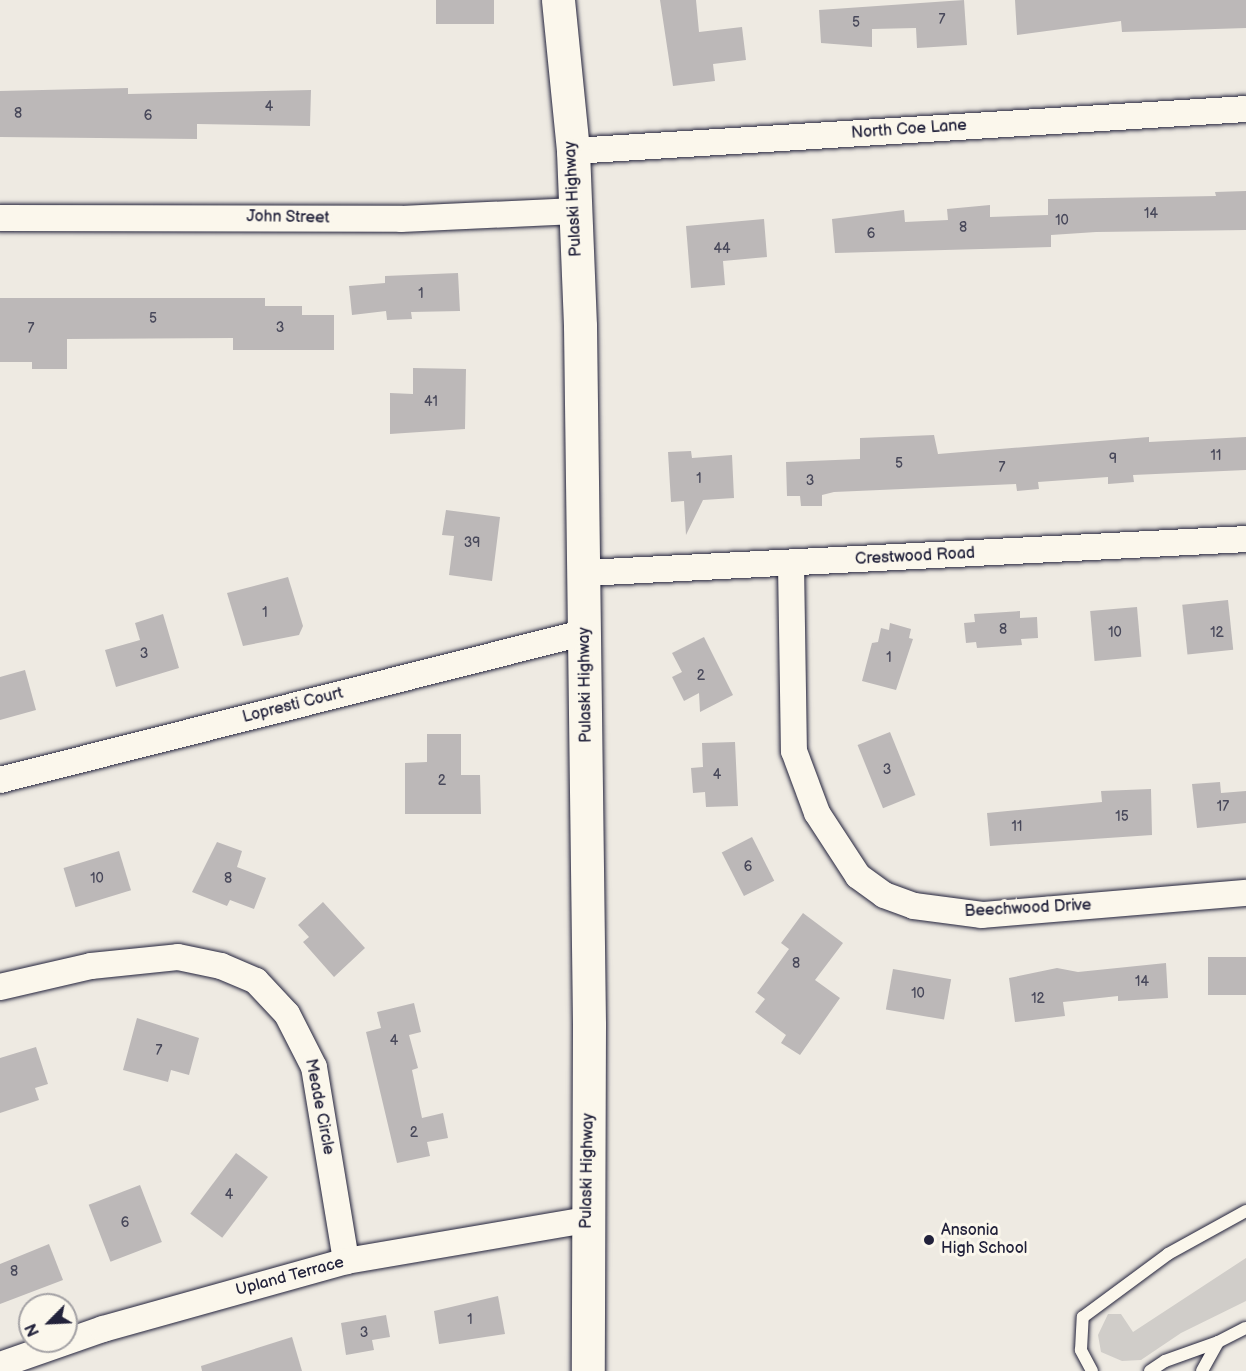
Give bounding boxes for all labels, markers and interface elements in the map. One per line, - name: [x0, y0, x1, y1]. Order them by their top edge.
- house number: 7: [939, 12, 945, 28]
- house number: 5: [852, 15, 860, 31]
- house number: 4: [265, 99, 273, 115]
- house number: 8: [14, 106, 22, 122]
- house number: 6: [144, 108, 152, 124]
- street label: North Coe Lane: [851, 116, 967, 144]
- street label: Pulaski Highway: [561, 141, 587, 257]
- house number: 14: [1144, 206, 1158, 222]
- street label: John Street: [246, 208, 330, 228]
- house number: 10: [1055, 213, 1069, 229]
- house number: 8: [959, 220, 967, 236]
- house number: 6: [867, 226, 875, 242]
- house number: 44: [713, 241, 731, 257]
- house number: 1: [418, 286, 424, 302]
- house number: 5: [149, 311, 157, 327]
- house number: 3: [276, 320, 284, 336]
- house number: 7: [28, 321, 34, 337]
- house number: 41: [424, 394, 438, 410]
- house number: 11: [1211, 448, 1221, 464]
- house number: 9: [1109, 451, 1117, 467]
- house number: 5: [895, 456, 903, 472]
- house number: 7: [999, 460, 1005, 476]
- house number: 1: [696, 471, 702, 487]
- house number: 3: [806, 473, 814, 489]
- house number: 39: [464, 535, 480, 551]
- street label: Crestwood Road: [855, 544, 975, 570]
- house number: 1: [262, 605, 268, 621]
- house number: 8: [999, 622, 1007, 638]
- house number: 10: [1108, 625, 1122, 641]
- house number: 12: [1210, 625, 1224, 641]
- street label: Pulaski Highway: [575, 627, 597, 743]
- house number: 3: [140, 646, 148, 662]
- house number: 1: [886, 650, 892, 666]
- house number: 2: [697, 668, 705, 684]
- street label: Lopresti Court: [241, 684, 345, 728]
- house number: 3: [883, 762, 891, 778]
- house number: 4: [713, 767, 721, 783]
- house number: 2: [438, 773, 446, 789]
- house number: 17: [1217, 799, 1229, 815]
- house number: 15: [1115, 809, 1129, 825]
- house number: 11: [1012, 819, 1022, 835]
- house number: 6: [744, 859, 752, 875]
- house number: 10: [90, 871, 104, 887]
- house number: 8: [224, 871, 232, 887]
- street label: Beechwood Drive: [964, 896, 1092, 922]
- house number: 8: [792, 956, 800, 972]
- house number: 14: [1135, 974, 1149, 990]
- house number: 10: [911, 986, 925, 1002]
- house number: 12: [1031, 991, 1045, 1007]
- house number: 4: [390, 1033, 398, 1049]
- house number: 7: [156, 1043, 162, 1059]
- street label: Meade Circle: [300, 1057, 338, 1157]
- street label: Pulaski Highway: [577, 1113, 599, 1229]
- house number: 2: [410, 1125, 418, 1141]
- house number: 4: [225, 1187, 233, 1203]
- house number: 6: [121, 1215, 129, 1231]
- place label: Ansonia High School: [941, 1221, 1028, 1259]
- marker: Ansonia High School: [922, 1233, 936, 1247]
- street label: Upland Terrace: [234, 1253, 346, 1301]
- house number: 8: [10, 1264, 18, 1280]
- north arrow: [18, 1293, 78, 1353]
- house number: 1: [467, 1312, 473, 1328]
- text: N: [22, 1320, 44, 1339]
- house number: 3: [360, 1325, 368, 1341]

